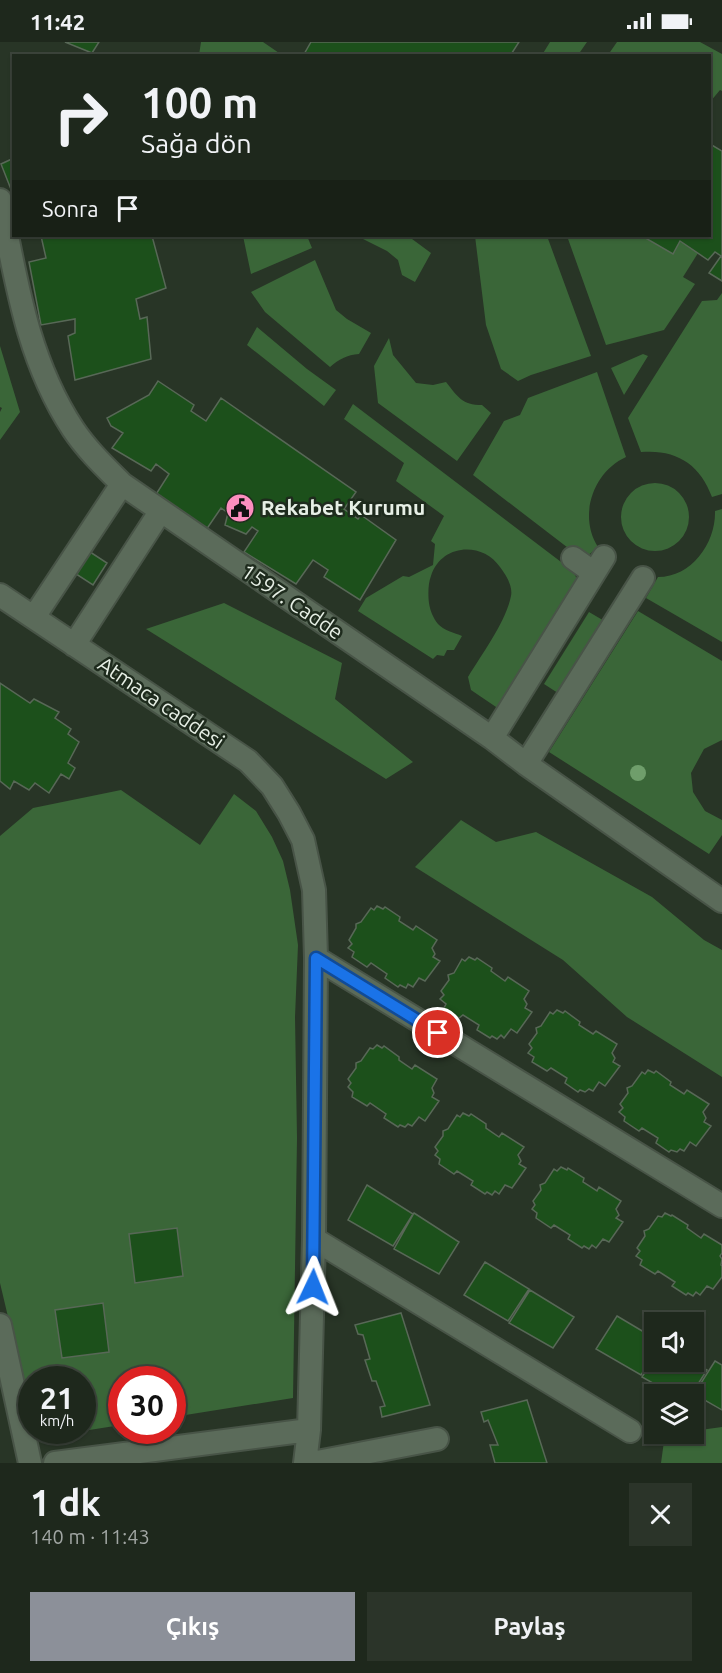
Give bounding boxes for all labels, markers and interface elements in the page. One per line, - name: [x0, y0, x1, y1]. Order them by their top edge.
- text: 11:42: [30, 9, 85, 34]
- icon: right: [42, 78, 120, 156]
- text: 100 m: [141, 79, 258, 126]
- text: Sağa dön: [141, 128, 252, 158]
- icon: arrive: [111, 192, 144, 225]
- text: Sonra: [42, 196, 99, 221]
- public building icon: Rekabet Kurumu: [224, 492, 256, 524]
- place label: Rekabet Kurumu: [261, 495, 425, 519]
- street label: 1597. Cadde: [237, 558, 348, 644]
- street label: Atmaca caddesi: [94, 651, 229, 753]
- pin: [412, 1007, 463, 1058]
- icon: arrive: [421, 1016, 454, 1049]
- position arrow: [281, 1255, 345, 1319]
- map controls: [644, 1312, 704, 1444]
- button: sound: [644, 1312, 704, 1372]
- speed limit sign: 30: [108, 1366, 186, 1444]
- text: 21: [40, 1381, 74, 1415]
- button: layers: [644, 1384, 704, 1444]
- text: km/h: [40, 1412, 74, 1429]
- text: 1 dk: [30, 1482, 101, 1523]
- button: close: [629, 1483, 692, 1546]
- text: 140 m · 11:43: [30, 1525, 150, 1548]
- button: Çıkış: [30, 1592, 355, 1661]
- button: Paylaş: [367, 1592, 692, 1661]

